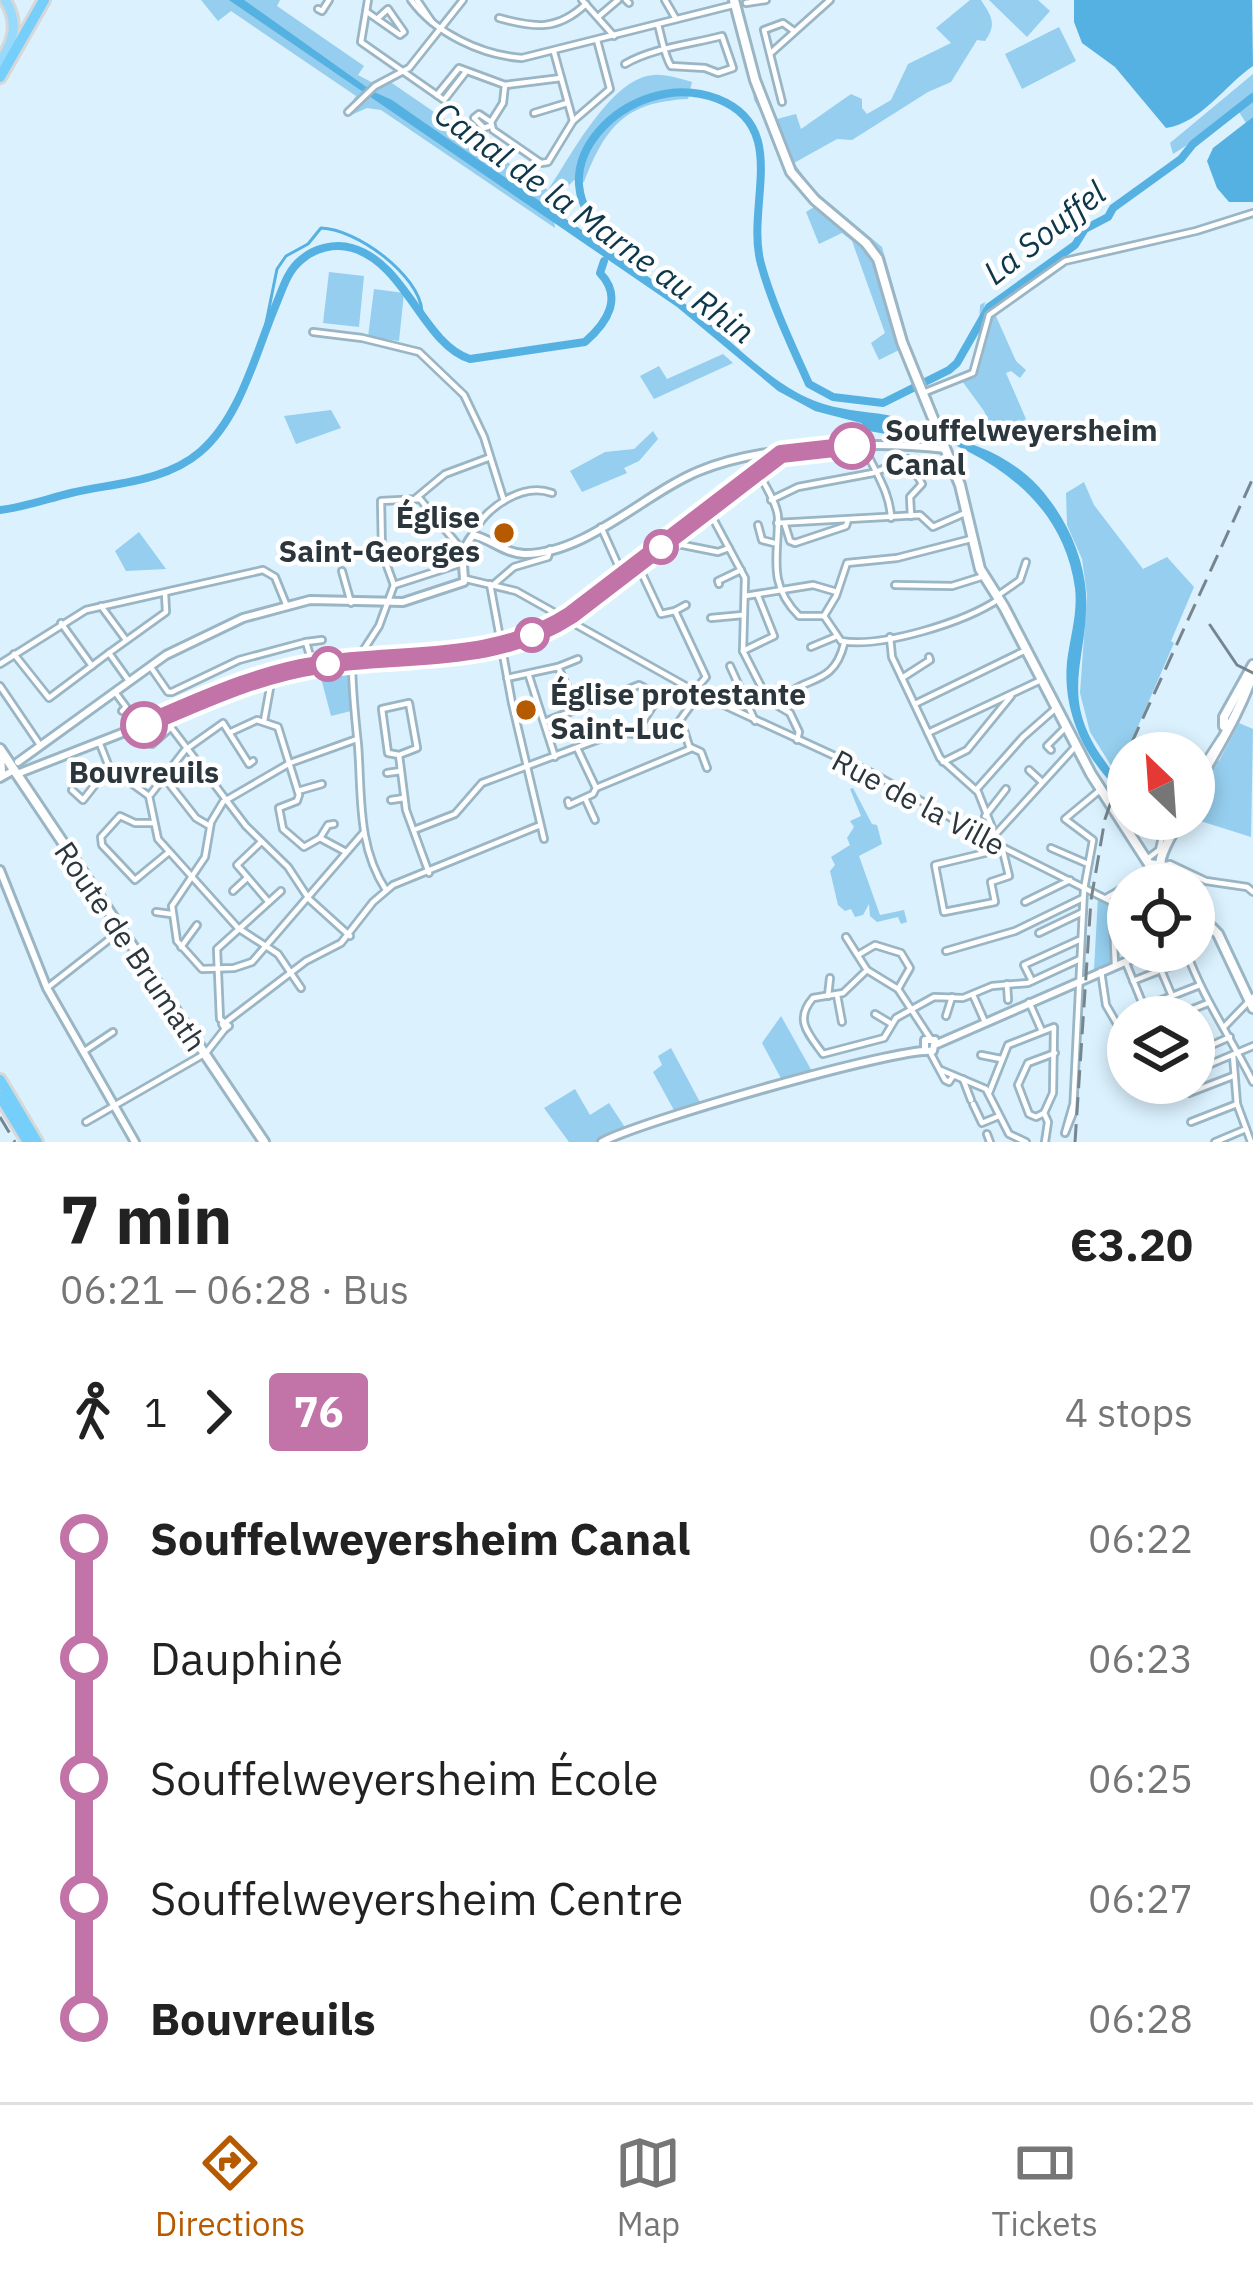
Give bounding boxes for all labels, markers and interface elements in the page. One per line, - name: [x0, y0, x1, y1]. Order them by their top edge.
- water label: Canal de la Marne au Rhin: [426, 91, 764, 353]
- water label: La Souffel: [974, 171, 1114, 293]
- place label: Souffelweyersheim Canal: [885, 410, 1158, 483]
- marker: Souffelweyersheim Canal: [830, 424, 874, 468]
- place label: Église Saint-Georges: [279, 497, 480, 570]
- marker: Église Saint-Georges: [491, 520, 517, 546]
- unlabelled marker: [645, 531, 677, 563]
- unlabelled marker: [516, 619, 548, 651]
- unlabelled marker: [312, 648, 344, 680]
- place label: Église protestante Saint-Luc: [550, 674, 806, 747]
- marker: Église protestante Saint-Luc: [513, 697, 539, 723]
- marker: Bouvreuils: [122, 703, 166, 747]
- north arrow: [1107, 732, 1215, 840]
- map controls: [1107, 732, 1215, 1104]
- street label: Rue de la Ville: [826, 740, 1012, 864]
- place label: Bouvreuils: [69, 752, 219, 791]
- street label: Route de Brumath: [46, 834, 216, 1058]
- button: locate: [1107, 864, 1215, 972]
- button: layers: [1107, 996, 1215, 1104]
- text: 7 min: [60, 1176, 232, 1262]
- text: €3.20: [1070, 1215, 1193, 1273]
- text: 06:21 – 06:28 · Bus: [60, 1264, 409, 1315]
- icon: walk: [60, 1379, 126, 1445]
- icon: forward: [185, 1379, 251, 1445]
- text: 76: [293, 1384, 344, 1439]
- text: 1: [144, 1387, 167, 1438]
- text: 4 stops: [1065, 1387, 1193, 1438]
- text: Souffelweyersheim Canal: [150, 1509, 691, 1567]
- text: 06:22: [1088, 1513, 1193, 1564]
- text: Dauphiné: [150, 1629, 343, 1687]
- text: 06:23: [1088, 1633, 1193, 1684]
- text: Souffelweyersheim École: [150, 1749, 659, 1807]
- text: 06:25: [1088, 1753, 1193, 1804]
- text: Souffelweyersheim Centre: [150, 1869, 683, 1927]
- text: 06:27: [1088, 1873, 1193, 1924]
- text: Bouvreuils: [150, 1989, 376, 2047]
- text: 06:28: [1088, 1993, 1193, 2044]
- tab: Directions: [155, 2130, 305, 2245]
- tab: Map: [615, 2130, 681, 2245]
- tab: Tickets: [992, 2130, 1098, 2245]

